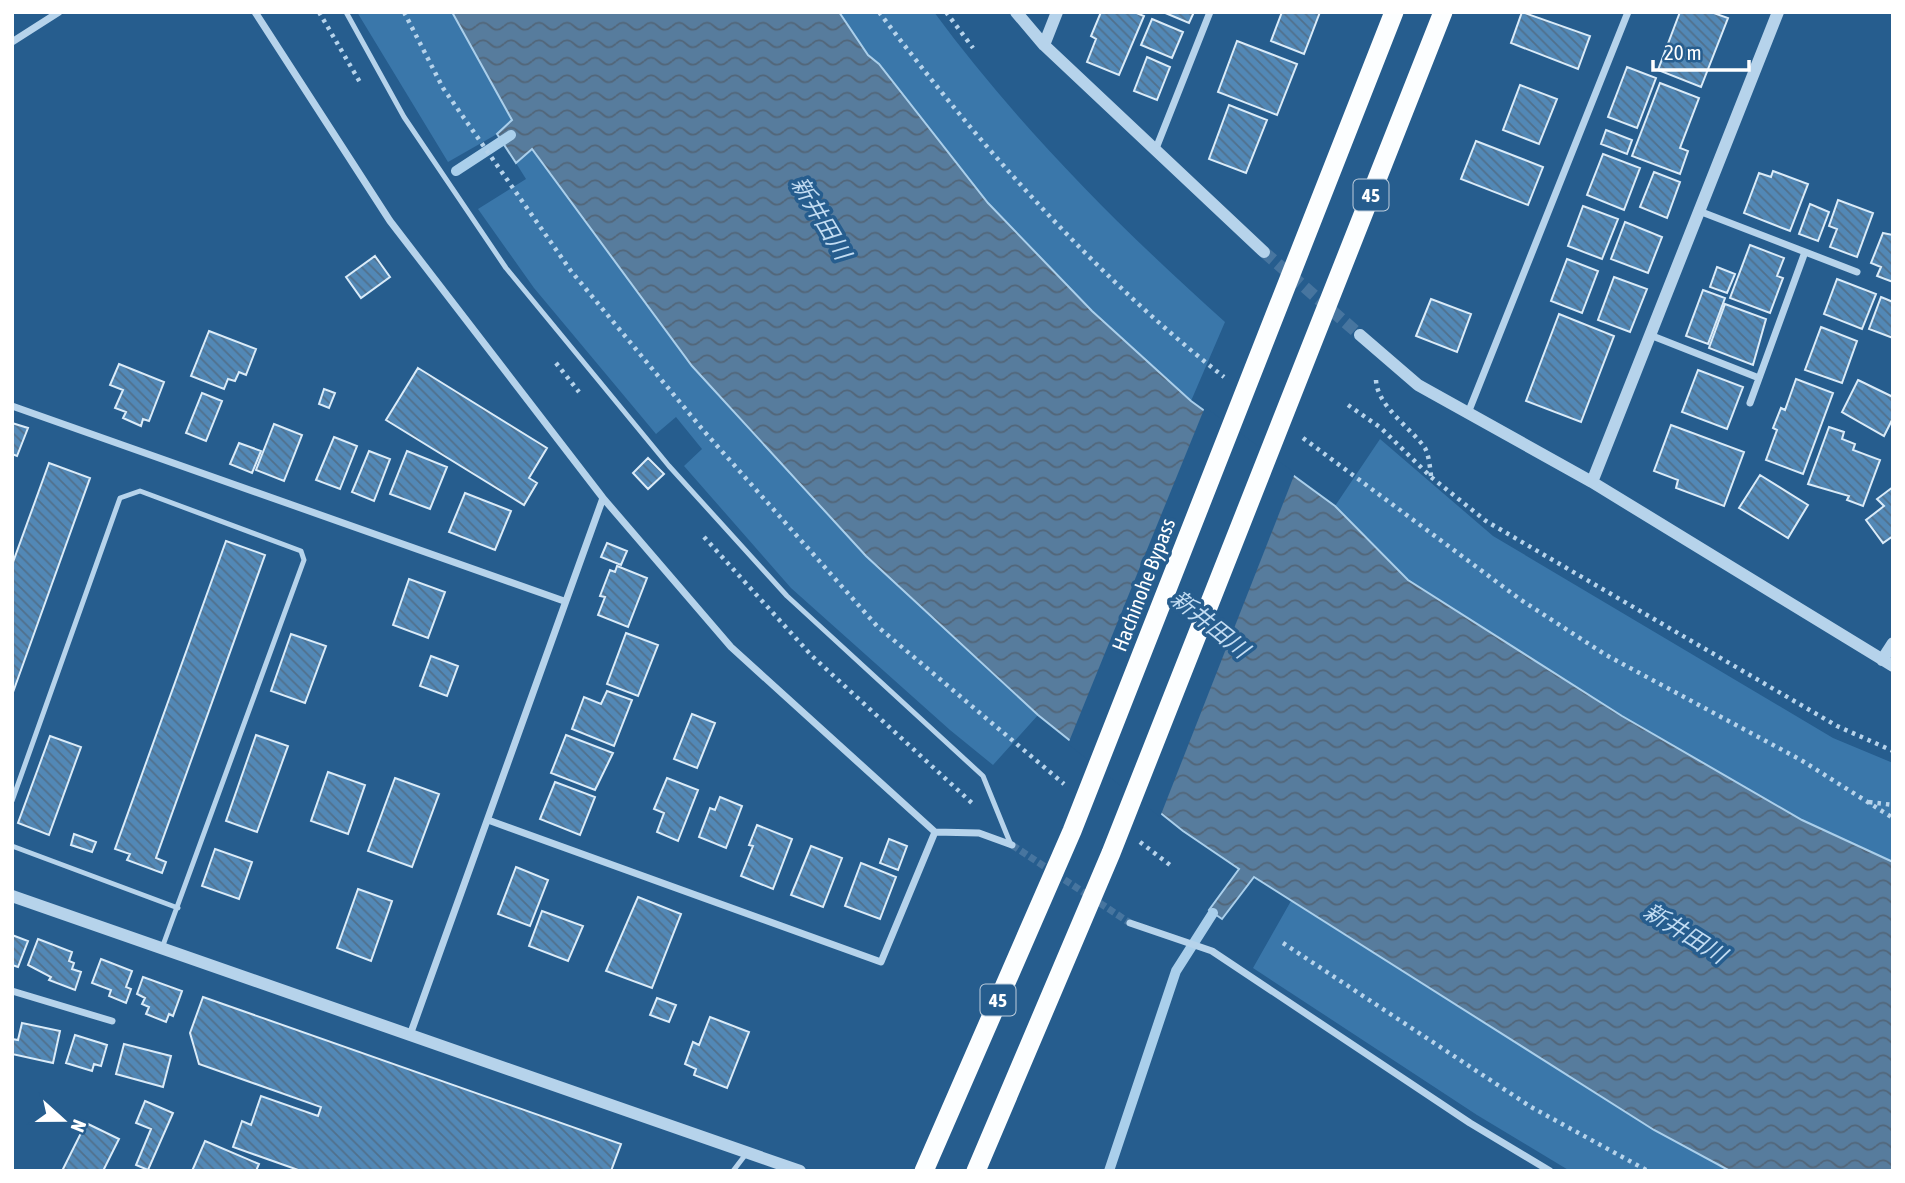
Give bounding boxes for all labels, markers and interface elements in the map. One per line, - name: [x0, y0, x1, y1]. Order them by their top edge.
- scale bar: [1653, 28, 1749, 72]
- text: 20 m: [1664, 40, 1702, 64]
- water label: 新井田川: [786, 172, 857, 267]
- road number: 45: [1354, 180, 1388, 210]
- street label: Hachinohe Bypass: [1107, 515, 1179, 655]
- water label: 新井田川: [1166, 585, 1256, 665]
- water label: 新井田川: [1639, 898, 1733, 970]
- road number: 45: [981, 984, 1016, 1016]
- north arrow: [28, 1085, 98, 1155]
- text: N: [67, 1117, 91, 1135]

